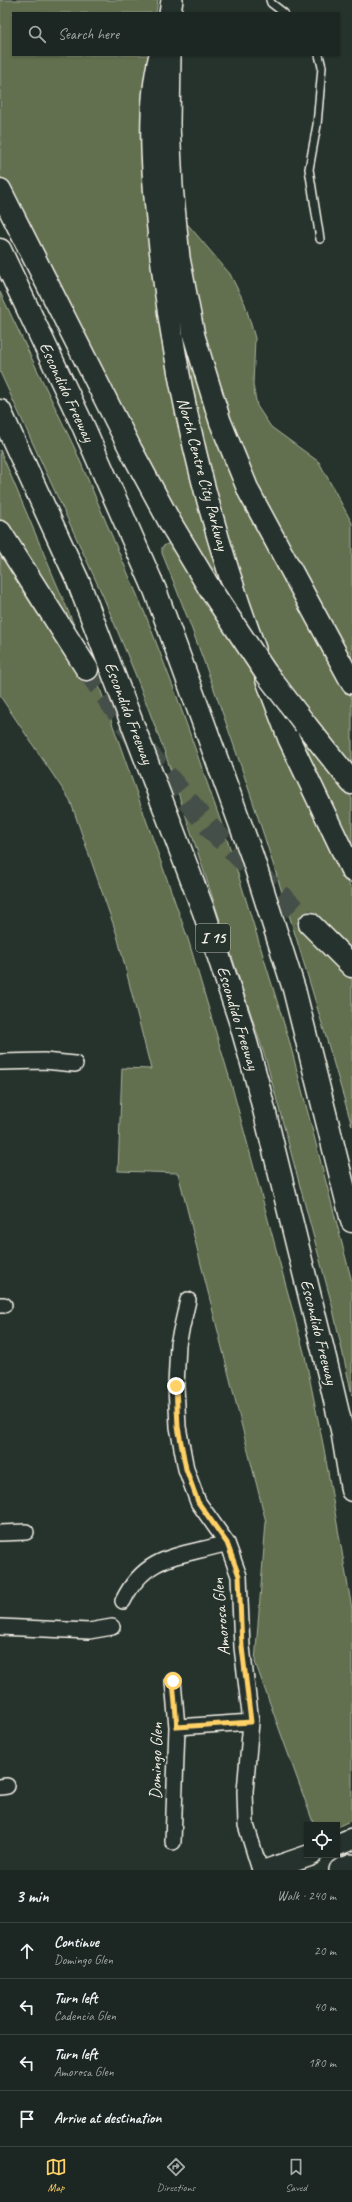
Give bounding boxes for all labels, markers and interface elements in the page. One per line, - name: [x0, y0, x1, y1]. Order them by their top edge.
- search box: [12, 12, 340, 56]
- icon: search: [26, 23, 48, 45]
- text: Search here: [58, 25, 119, 44]
- street label: Escondido Freeway: [35, 339, 100, 446]
- street label: North Centre City Parkway: [173, 395, 234, 554]
- street label: Escondido Freeway: [100, 659, 158, 768]
- road number: I 15: [196, 924, 230, 952]
- street label: Escondido Freeway: [212, 964, 264, 1074]
- street label: Escondido Freeway: [296, 1277, 342, 1388]
- route end: [167, 1377, 185, 1395]
- street label: Amorosa Glen: [207, 1577, 235, 1657]
- route start: [164, 1672, 182, 1690]
- street label: Domingo Glen: [145, 1722, 167, 1800]
- map controls: [304, 1822, 340, 1858]
- button: locate: [304, 1822, 340, 1858]
- text: 3 min: [16, 1886, 49, 1907]
- text: Walk · 240 m: [277, 1888, 336, 1904]
- text: Continue: [54, 1933, 99, 1952]
- icon: ahead: [16, 1940, 38, 1962]
- text: 20 m: [314, 1943, 336, 1959]
- text: Domingo Glen: [54, 1952, 113, 1968]
- text: Turn left: [54, 1989, 97, 2008]
- icon: left: [16, 1996, 38, 2018]
- text: 40 m: [314, 1999, 336, 2015]
- text: Cadencia Glen: [54, 2008, 116, 2024]
- text: Turn left: [54, 2045, 97, 2064]
- icon: left: [16, 2052, 38, 2074]
- text: 180 m: [308, 2055, 336, 2071]
- text: Amorosa Glen: [54, 2064, 114, 2080]
- icon: arrive: [16, 2108, 38, 2130]
- text: Arrive at destination: [54, 2109, 161, 2128]
- tab: Map: [45, 2156, 67, 2194]
- tab: Directions: [157, 2156, 195, 2194]
- tab: Saved: [285, 2156, 307, 2194]

